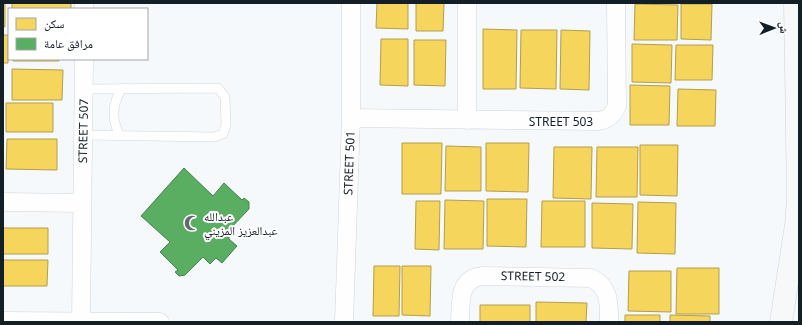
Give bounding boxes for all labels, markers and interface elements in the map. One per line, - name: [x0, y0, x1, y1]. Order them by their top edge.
- legend: [8, 8, 148, 60]
- north arrow: [754, 8, 794, 48]
- text: سكن: [44, 15, 65, 32]
- text: ش: [776, 22, 792, 34]
- text: مرافق عامة: [44, 35, 93, 52]
- street label: STREET 507: [74, 98, 92, 163]
- street label: STREET 503: [529, 113, 593, 130]
- street label: STREET 501: [339, 130, 359, 196]
- place label: عبدالله عبدالعزيز المزيني: [204, 208, 278, 241]
- mosque icon: عبدالله عبدالعزيز المزيني: [183, 214, 201, 232]
- street label: STREET 502: [501, 267, 566, 285]

